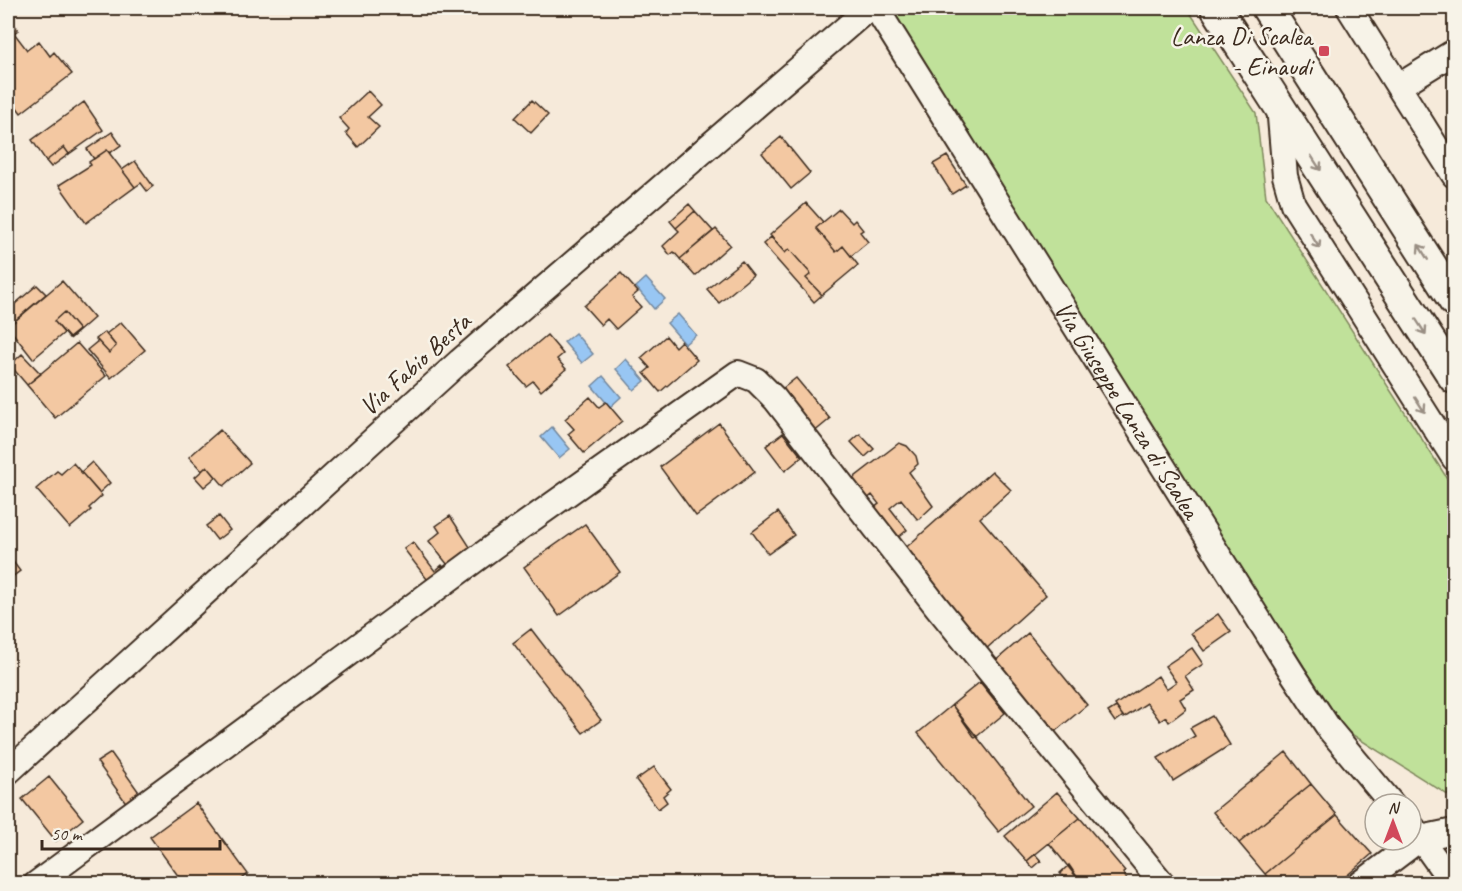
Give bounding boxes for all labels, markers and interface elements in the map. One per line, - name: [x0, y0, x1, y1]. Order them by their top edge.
- place label: Lanza Di Scalea - Einaudi: [1171, 20, 1315, 83]
- marker: Lanza Di Scalea - Einaudi: [1317, 44, 1331, 58]
- one-way arrow: [1309, 154, 1322, 171]
- one-way arrow: [1309, 232, 1321, 249]
- one-way arrow: [1417, 244, 1429, 261]
- street label: Via Giuseppe Lanza di Scalea: [1047, 295, 1209, 527]
- street label: Via Fabio Besta: [352, 304, 479, 423]
- one-way arrow: [1415, 318, 1428, 335]
- one-way arrow: [1414, 396, 1426, 413]
- north arrow: [1363, 792, 1423, 852]
- text: N: [1388, 798, 1401, 818]
- scale bar: [42, 813, 220, 851]
- text: 50 m: [51, 823, 84, 845]

